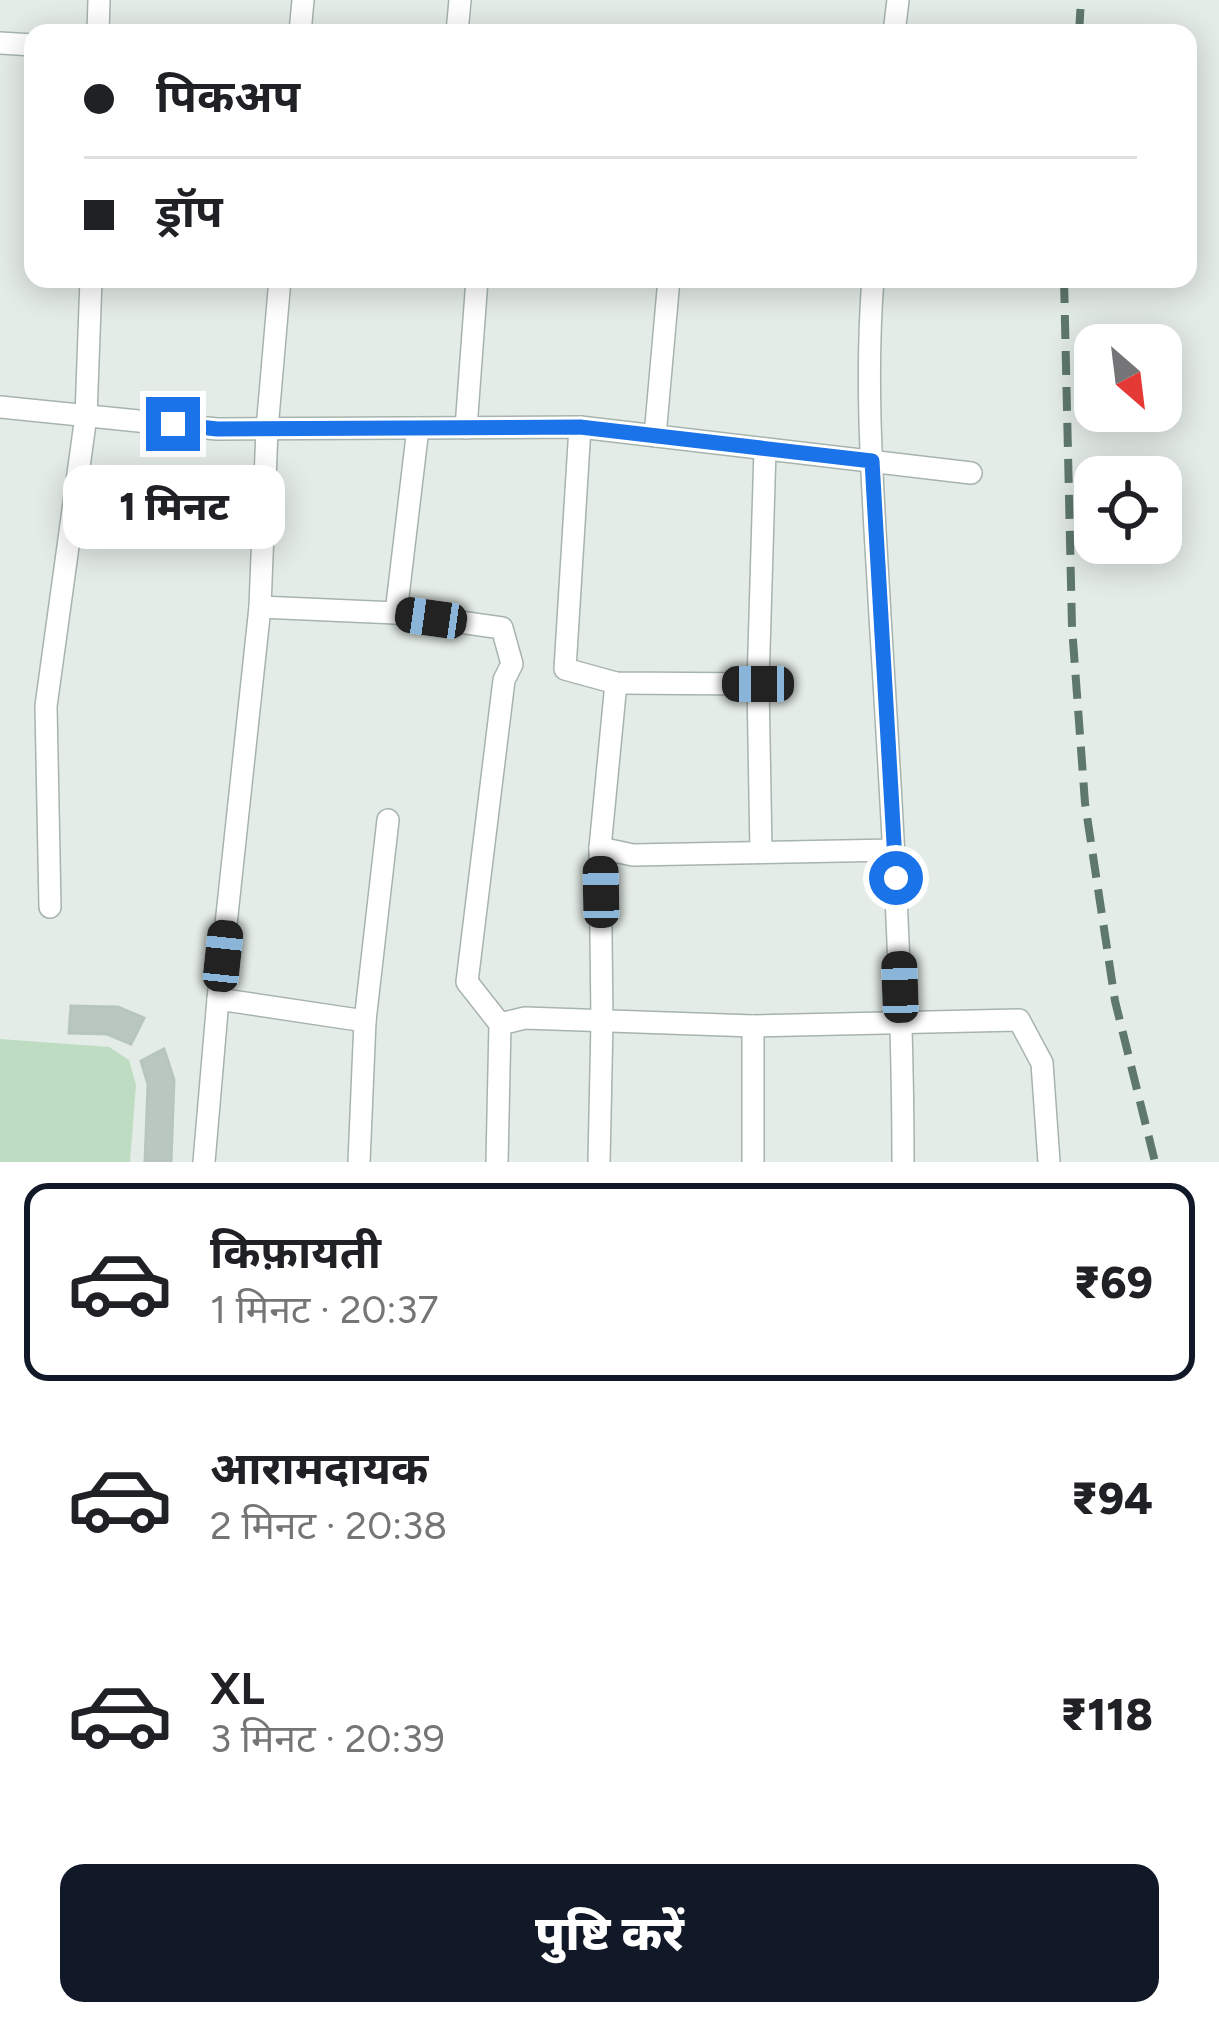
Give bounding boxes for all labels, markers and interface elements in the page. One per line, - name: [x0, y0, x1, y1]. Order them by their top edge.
- text: पिकअप: [156, 69, 300, 123]
- text: ड्रॉप: [156, 184, 223, 238]
- north arrow: [1074, 324, 1182, 432]
- map controls: [1074, 324, 1182, 564]
- route end: [146, 397, 200, 451]
- button: locate: [1074, 456, 1182, 564]
- callout: 1 मिनट: [62, 466, 284, 550]
- text: 1 मिनट: [119, 483, 229, 530]
- car: [393, 595, 469, 641]
- car: [722, 666, 794, 702]
- route start: [869, 851, 923, 905]
- car: [582, 856, 620, 928]
- car: [201, 918, 245, 994]
- car: [881, 950, 919, 1024]
- text: किफ़ायती: [210, 1225, 381, 1279]
- icon: car: [66, 1228, 174, 1336]
- text: ₹69: [1074, 1255, 1153, 1309]
- text: 1 मिनट · 20:37: [210, 1286, 438, 1333]
- text: आरामदायक: [210, 1441, 428, 1495]
- icon: car: [66, 1444, 174, 1552]
- text: ₹94: [1071, 1471, 1153, 1525]
- text: 2 मिनट · 20:38: [210, 1502, 447, 1549]
- icon: car: [66, 1660, 174, 1768]
- text: XL: [210, 1661, 265, 1715]
- text: ₹118: [1061, 1687, 1153, 1741]
- text: 3 मिनट · 20:39: [210, 1715, 445, 1762]
- button: पुष्टि करें: [60, 1864, 1159, 2002]

